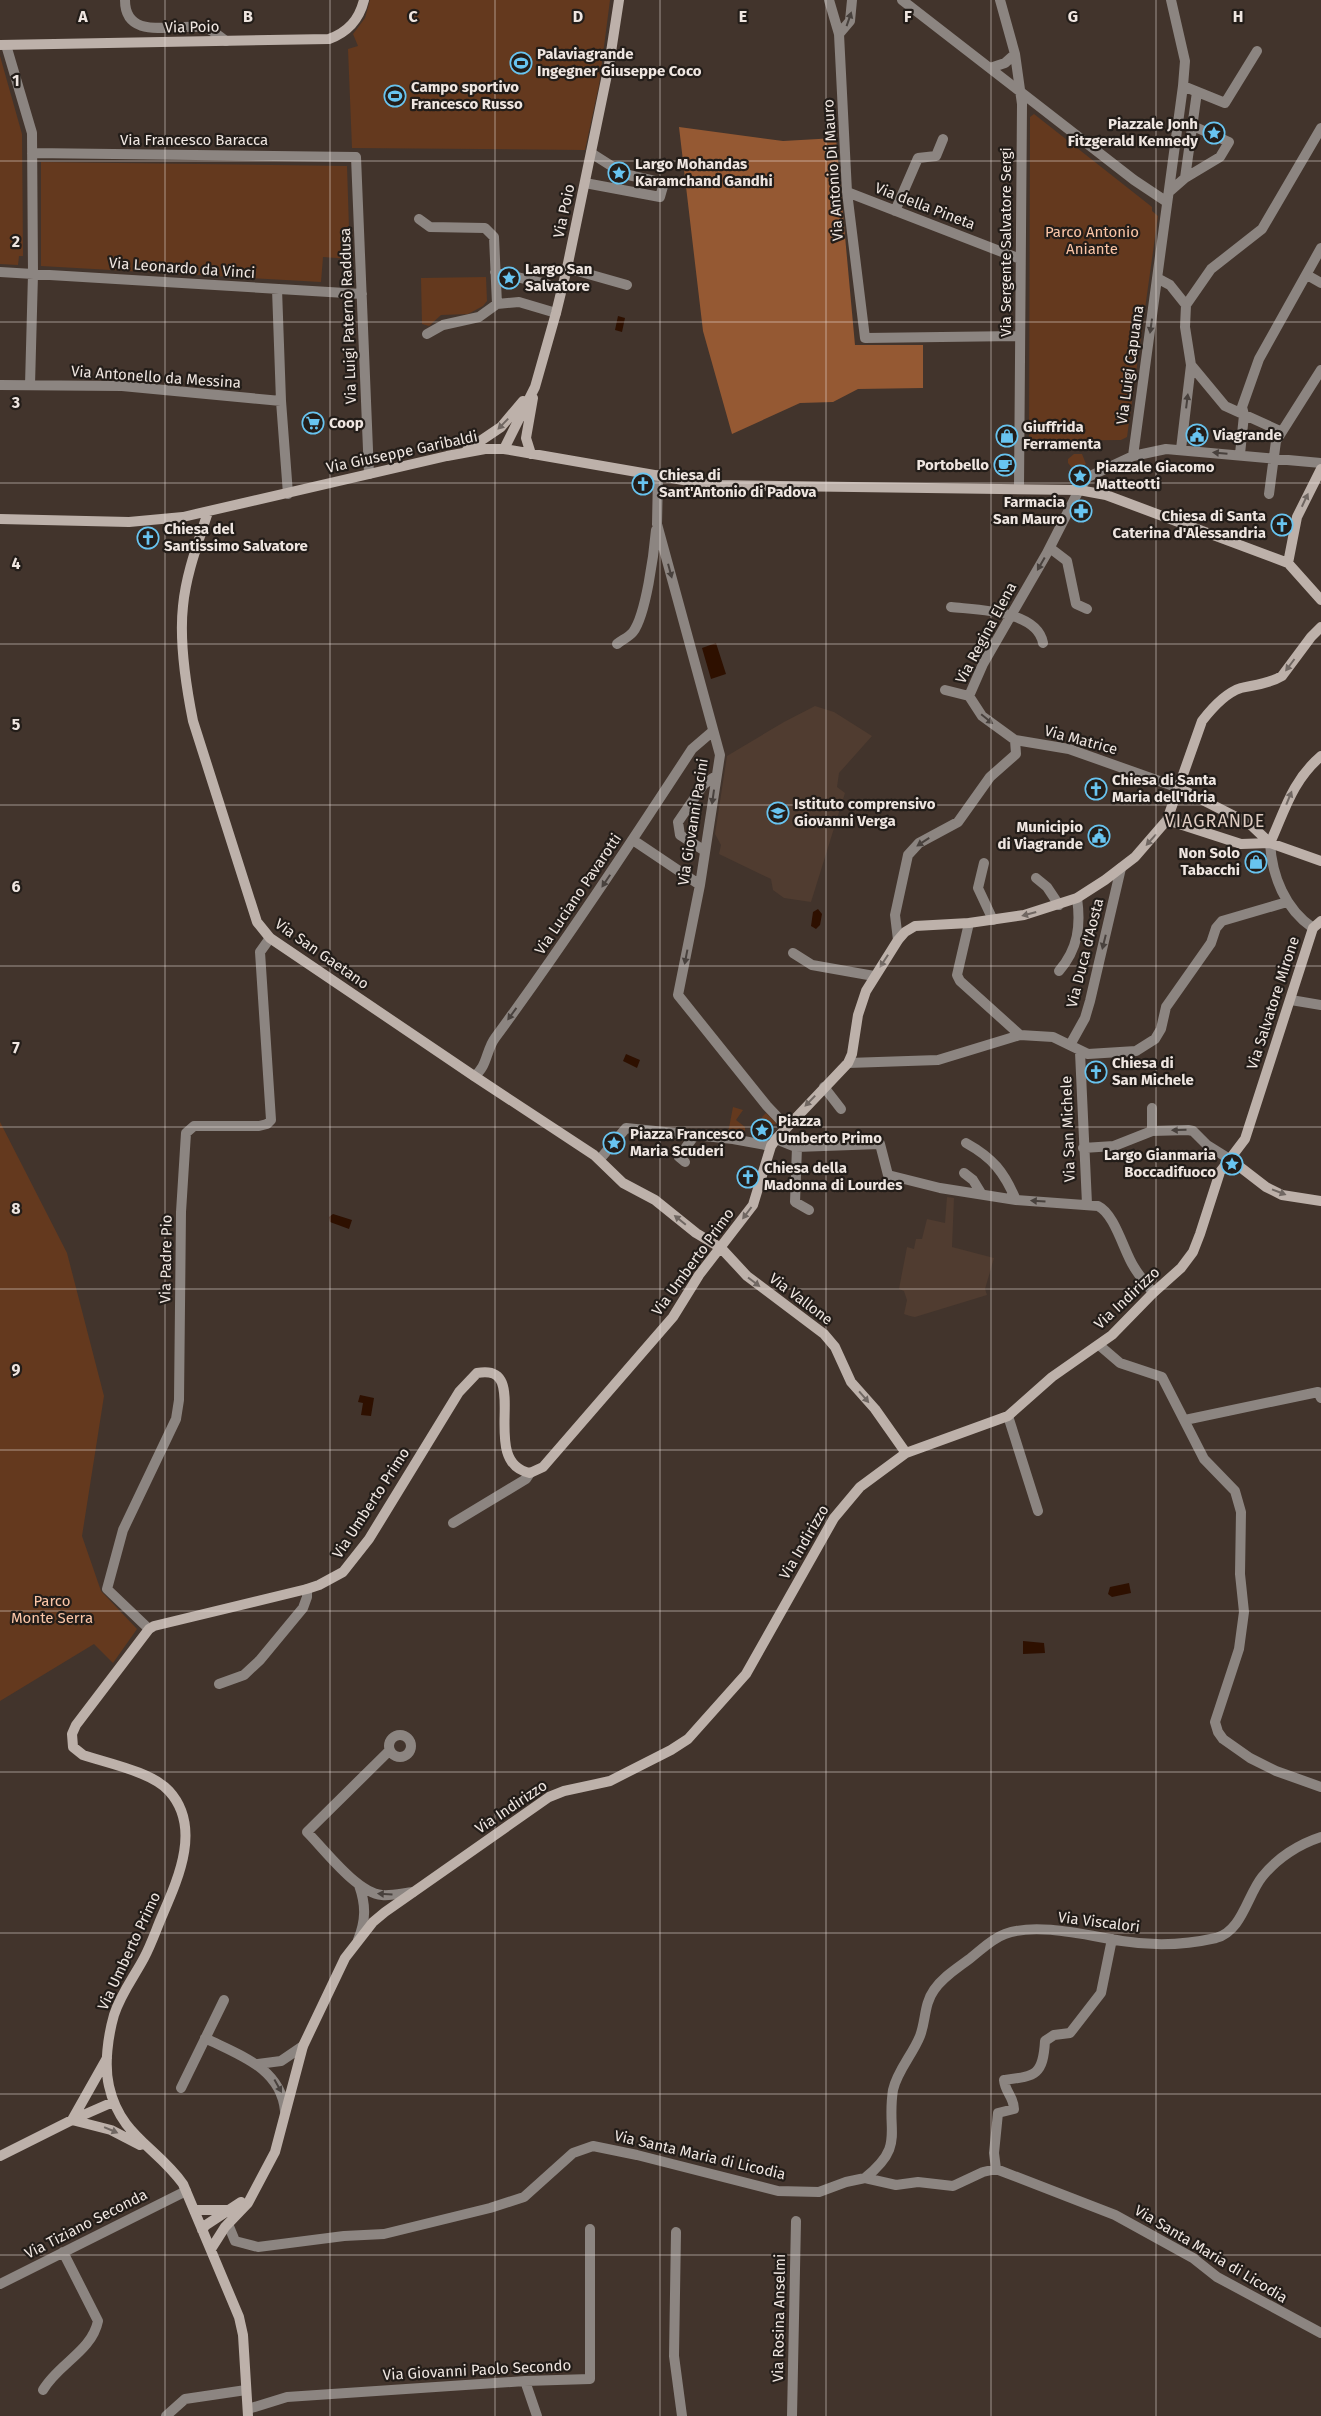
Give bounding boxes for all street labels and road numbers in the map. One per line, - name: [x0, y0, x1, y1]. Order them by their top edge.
- street label: Via Poio: [164, 18, 220, 36]
- street label: Via Antonio Di Mauro: [819, 98, 847, 242]
- street label: Via Francesco Baracca: [120, 131, 268, 149]
- street label: Via Sergente Salvatore Sergi: [997, 147, 1015, 337]
- street label: Via della Pineta: [872, 179, 978, 233]
- street label: Via Poio: [550, 182, 578, 240]
- street label: Via Luigi Paternò Raddusa: [336, 228, 360, 404]
- street label: Via Leonardo da Vinci: [108, 254, 256, 282]
- street label: Via Luigi Capuana: [1113, 304, 1147, 426]
- street label: Via Antonello da Messina: [70, 362, 242, 392]
- street label: Via Giuseppe Garibaldi: [325, 427, 479, 477]
- street label: Via Regina Elena: [952, 579, 1020, 687]
- street label: Via Matrice: [1042, 722, 1120, 758]
- street label: Via Giovanni Pacini: [674, 757, 712, 887]
- street label: Via Luciano Pavarotti: [531, 830, 625, 958]
- street label: Via Duca d'Aosta: [1063, 897, 1107, 1009]
- street label: Via San Gaetano: [272, 915, 372, 993]
- street label: Via Salvatore Mirone: [1243, 934, 1303, 1072]
- street label: Via San Michele: [1057, 1076, 1079, 1182]
- street label: Via Umberto Primo: [648, 1205, 738, 1319]
- street label: Via Padre Pio: [156, 1214, 176, 1304]
- street label: Via Indirizzo: [1091, 1263, 1163, 1333]
- street label: Via Vallone: [766, 1269, 836, 1329]
- street label: Via Umberto Primo: [329, 1444, 413, 1562]
- street label: Via Indirizzo: [775, 1502, 833, 1582]
- street label: Via Indirizzo: [472, 1776, 550, 1838]
- street label: Via Umberto Primo: [94, 1889, 164, 2013]
- street label: Via Viscalori: [1057, 1908, 1141, 1936]
- street label: Via Santa Maria di Licodia: [613, 2127, 787, 2183]
- street label: Via Tiziano Seconda: [22, 2185, 150, 2263]
- street label: Via Santa Maria di Licodia: [1131, 2201, 1291, 2307]
- street label: Via Rosina Anselmi: [769, 2254, 789, 2382]
- street label: Via Giovanni Paolo Secondo: [382, 2356, 572, 2384]

